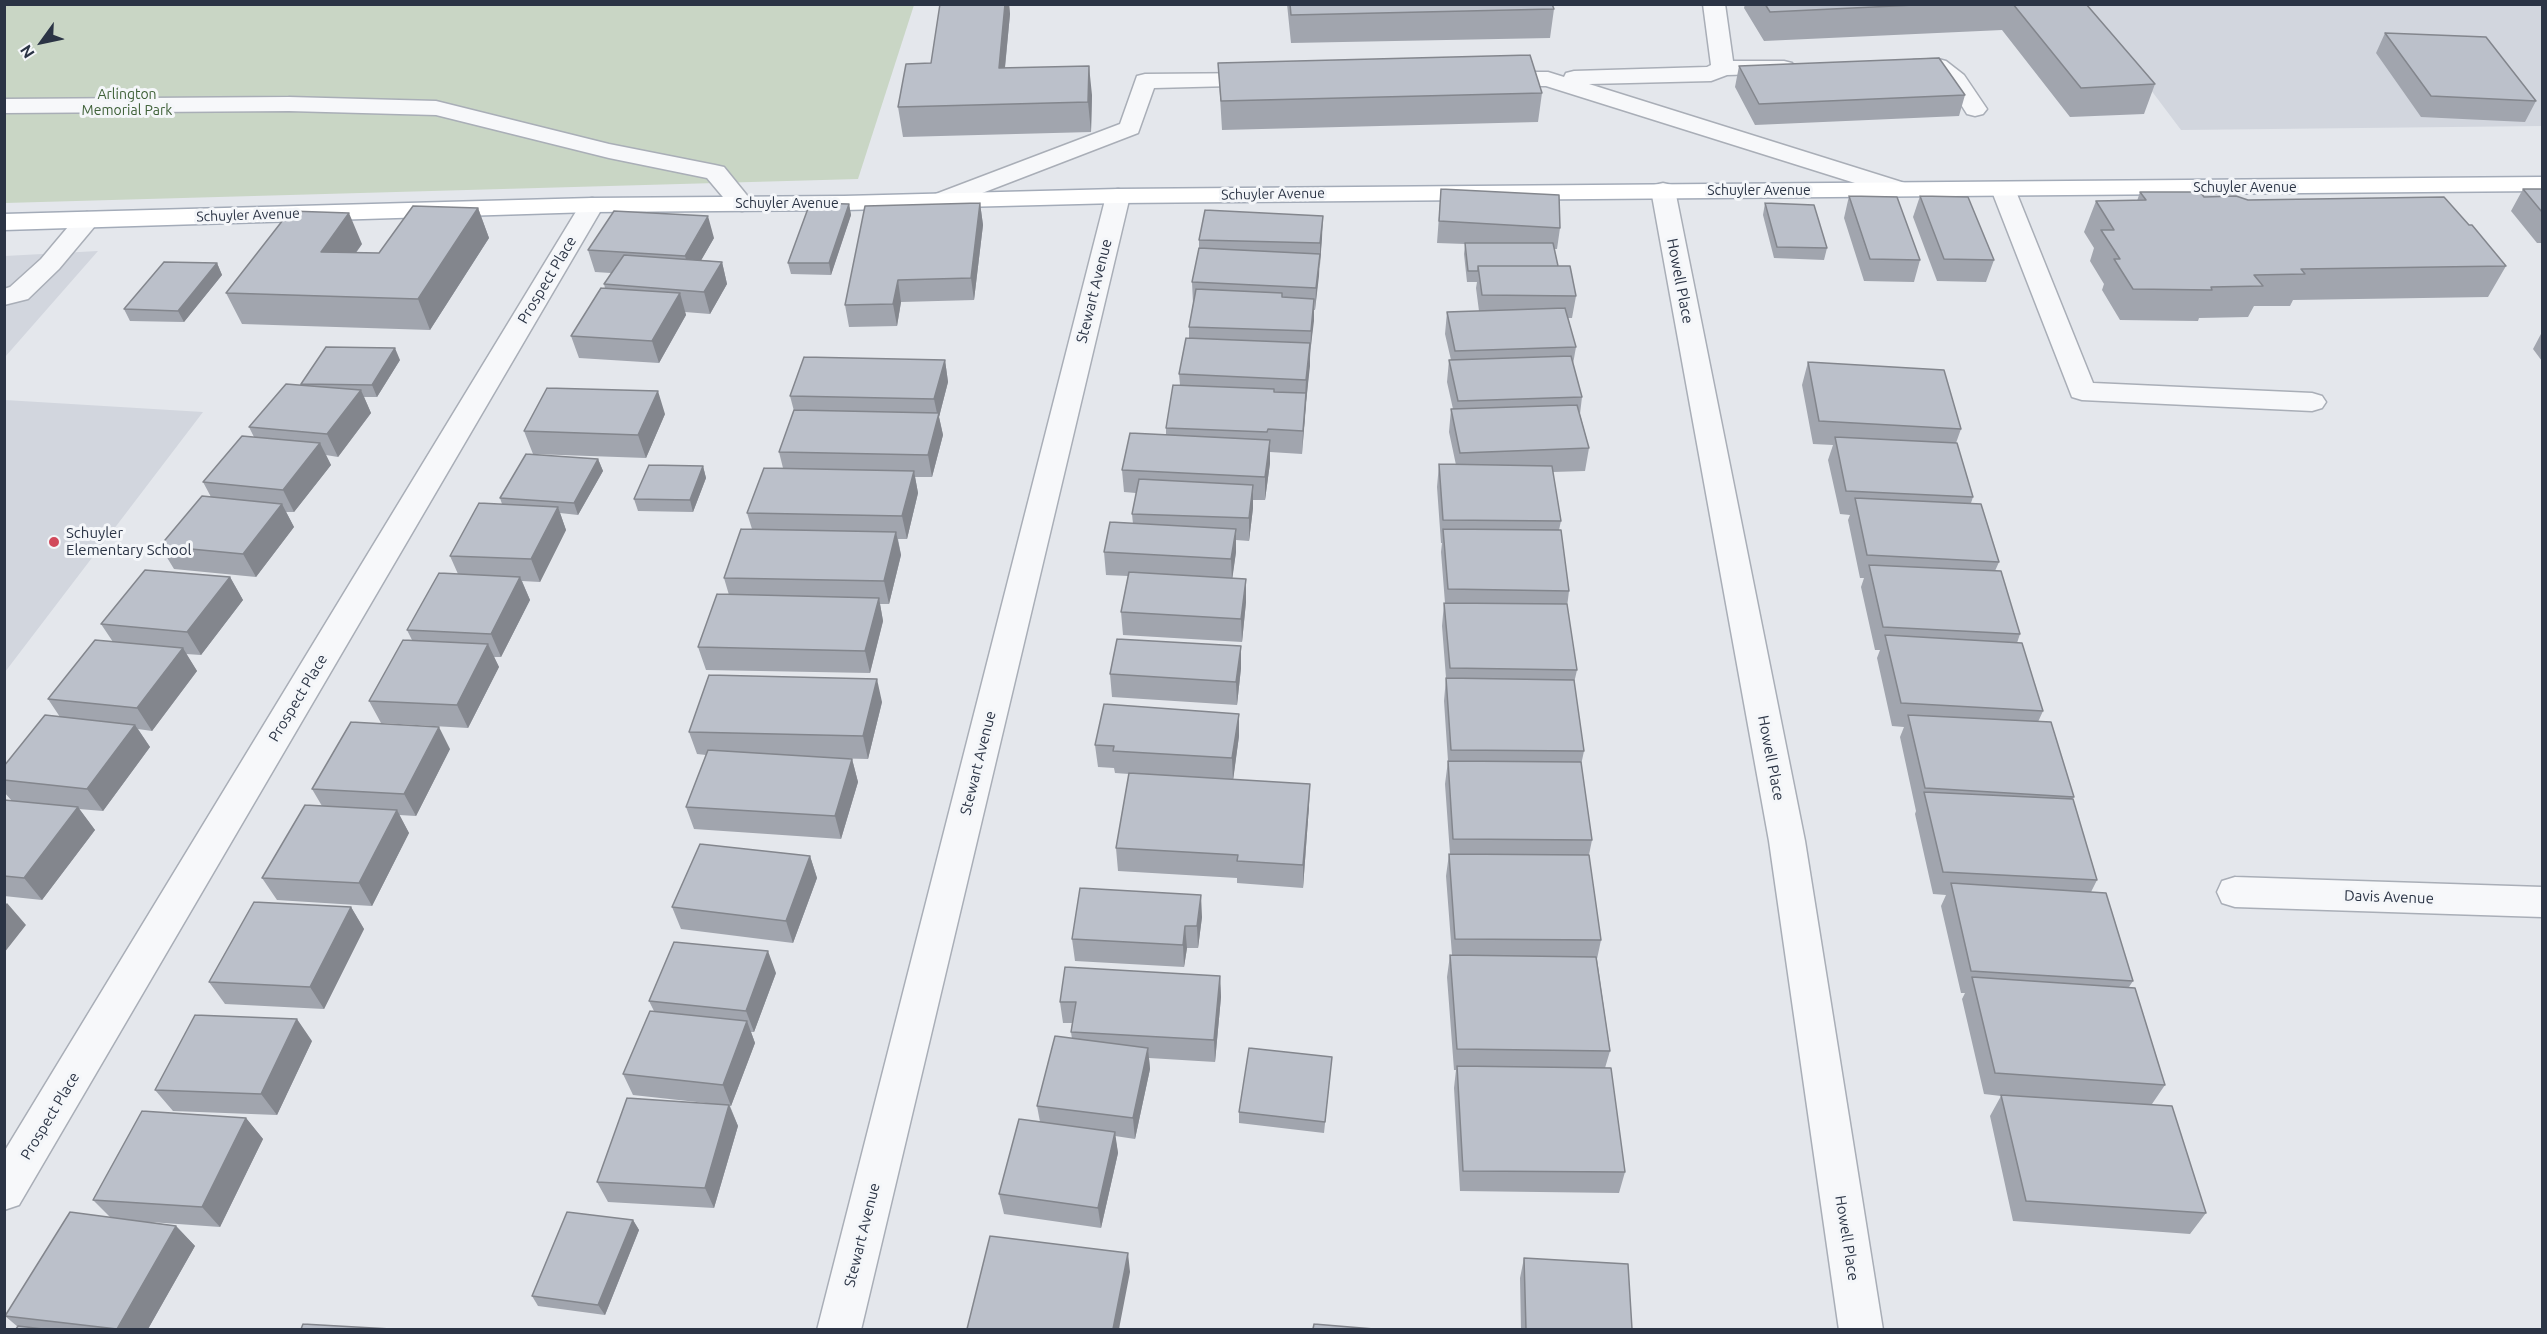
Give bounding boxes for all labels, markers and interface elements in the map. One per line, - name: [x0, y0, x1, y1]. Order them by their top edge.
- north arrow: [12, 12, 72, 72]
- text: N: [16, 42, 38, 62]
- park label: Arlington Memorial Park: [82, 86, 172, 118]
- street label: Schuyler Avenue: [2193, 179, 2297, 195]
- street label: Schuyler Avenue: [1707, 182, 1811, 198]
- street label: Schuyler Avenue: [1221, 185, 1325, 203]
- street label: Schuyler Avenue: [735, 195, 839, 211]
- street label: Schuyler Avenue: [196, 205, 300, 225]
- street label: Prospect Place: [514, 233, 580, 327]
- street label: Stewart Avenue: [1072, 237, 1116, 345]
- street label: Howell Place: [1663, 237, 1697, 325]
- place label: Schuyler Elementary School: [66, 524, 192, 559]
- marker: Schuyler Elementary School: [47, 535, 61, 549]
- street label: Prospect Place: [265, 651, 331, 745]
- street label: Stewart Avenue: [956, 709, 1000, 817]
- street label: Howell Place: [1754, 714, 1788, 802]
- street label: Davis Avenue: [2344, 886, 2434, 908]
- street label: Prospect Place: [17, 1069, 83, 1163]
- street label: Stewart Avenue: [840, 1181, 884, 1289]
- street label: Howell Place: [1831, 1194, 1863, 1282]

